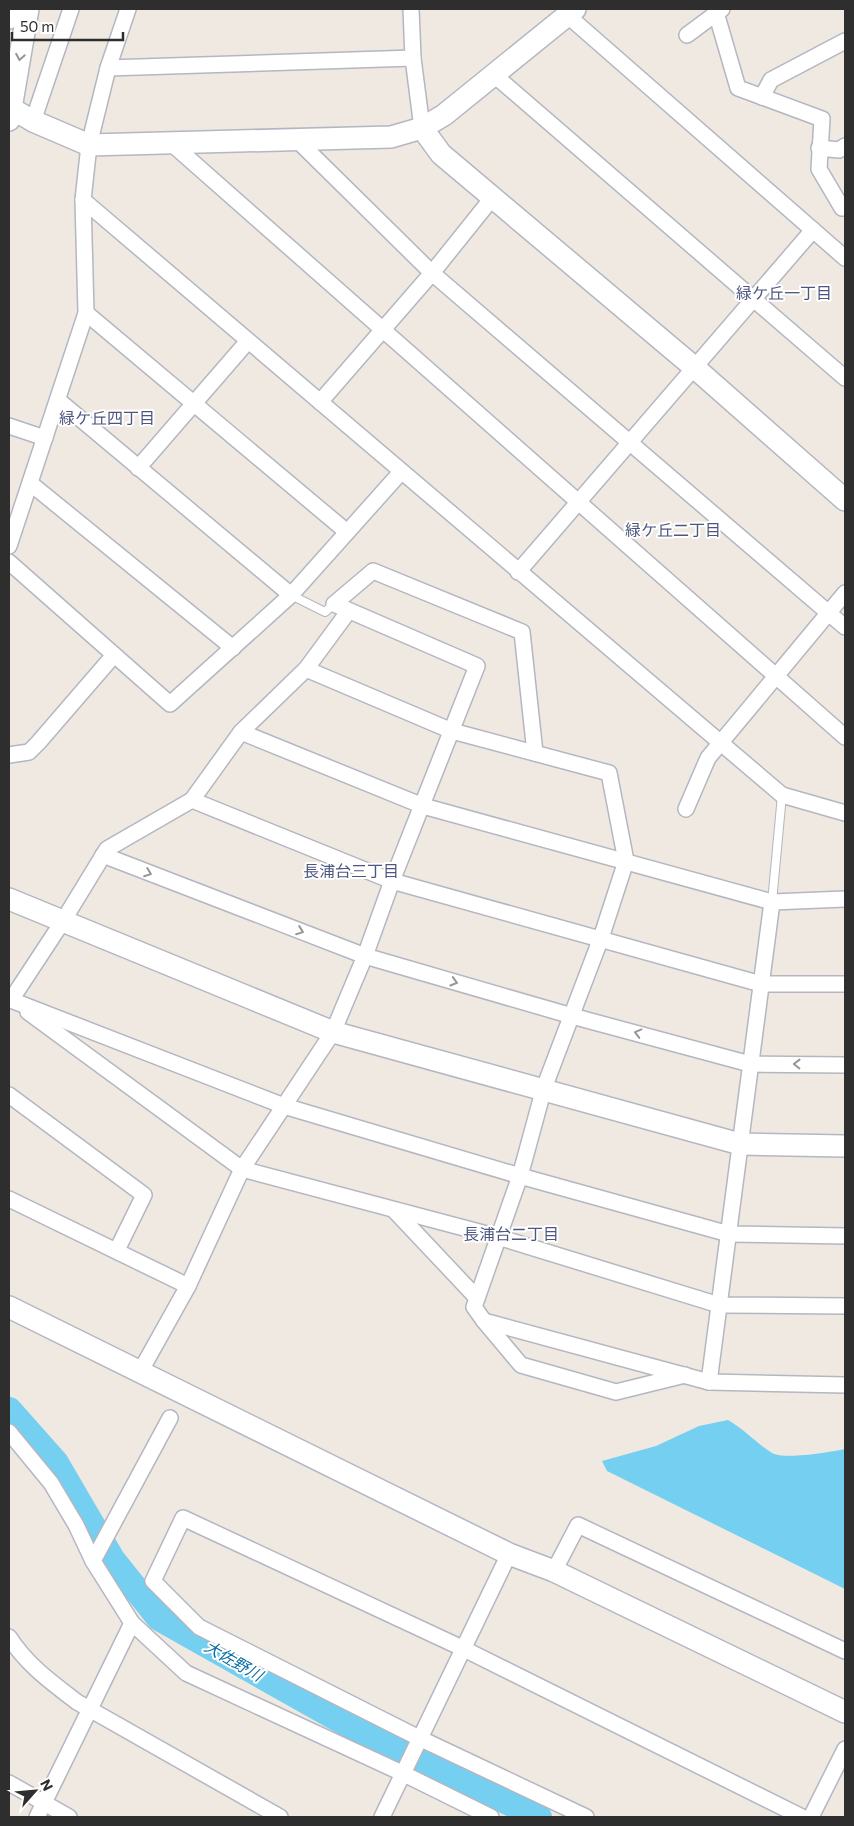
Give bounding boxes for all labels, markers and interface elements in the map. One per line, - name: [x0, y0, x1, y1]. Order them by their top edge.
- scale bar: [12, 10, 124, 42]
- text: 50 m: [20, 17, 54, 35]
- one-way arrow: [15, 53, 26, 61]
- district label: 緑ケ丘一丁目: [736, 283, 832, 302]
- district label: 緑ケ丘四丁目: [59, 408, 155, 427]
- district label: 緑ケ丘二丁目: [625, 520, 721, 539]
- district label: 長浦台三丁目: [303, 861, 399, 880]
- one-way arrow: [144, 867, 152, 877]
- one-way arrow: [295, 925, 304, 935]
- one-way arrow: [450, 976, 458, 986]
- one-way arrow: [634, 1029, 643, 1039]
- one-way arrow: [792, 1059, 800, 1070]
- district label: 長浦台二丁目: [463, 1224, 559, 1243]
- water label: 大佐野川: [202, 1636, 268, 1685]
- north arrow: [10, 1766, 60, 1816]
- text: N: [37, 1776, 57, 1793]

